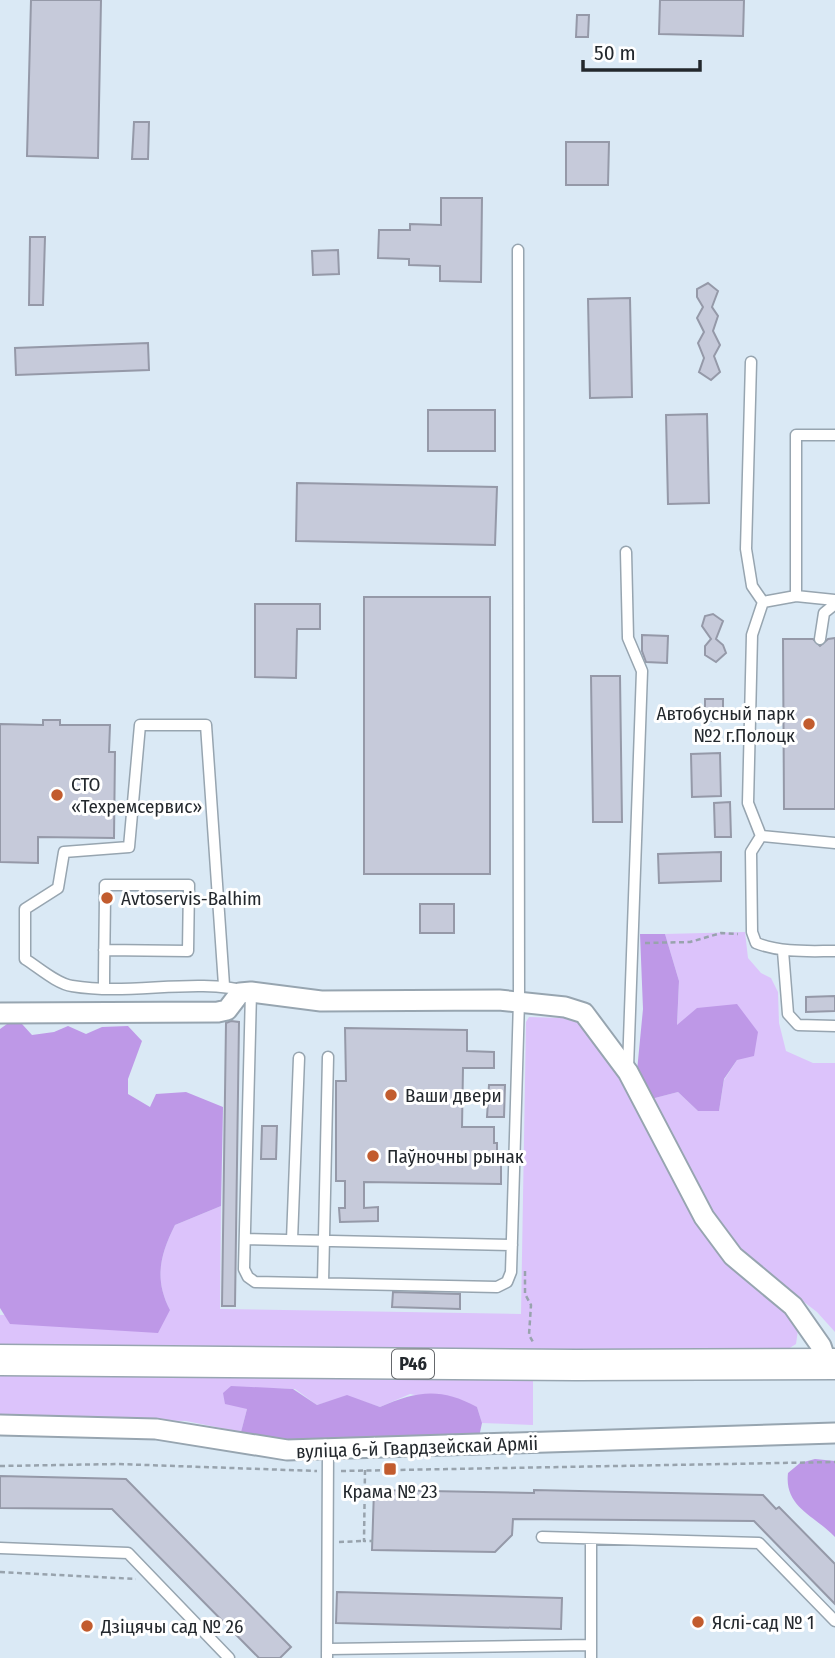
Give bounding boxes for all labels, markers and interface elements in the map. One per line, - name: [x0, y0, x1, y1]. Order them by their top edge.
- scale bar: [583, 28, 700, 72]
- text: 50 m: [594, 40, 636, 66]
- place label: Автобусный парк №2 г.Полоцк: [656, 702, 795, 747]
- marker: Автобусный парк №2 г.Полоцк: [801, 716, 817, 732]
- place label: СТО «Техремсервис»: [71, 773, 202, 818]
- marker: СТО «Техремсервис»: [49, 787, 65, 803]
- place label: Avtoservis-Balhim: [121, 887, 262, 910]
- marker: Avtoservis-Balhim: [99, 890, 115, 906]
- place label: Ваши двери: [405, 1084, 502, 1107]
- marker: Ваши двери: [383, 1087, 399, 1103]
- place label: Паўночны рынак: [387, 1145, 524, 1168]
- marker: Паўночны рынак: [365, 1148, 381, 1164]
- road number: Р46: [392, 1350, 434, 1378]
- street label: вуліца 6-й Гвардзейскай Арміі: [296, 1432, 539, 1463]
- marker: Крама № 23: [382, 1461, 398, 1477]
- place label: Крама № 23: [342, 1480, 438, 1503]
- place label: Яслі-сад № 1: [712, 1611, 814, 1634]
- marker: Яслі-сад № 1: [690, 1614, 706, 1630]
- place label: Дзіцячы сад № 26: [100, 1615, 243, 1638]
- marker: Дзіцячы сад № 26: [79, 1618, 95, 1634]

